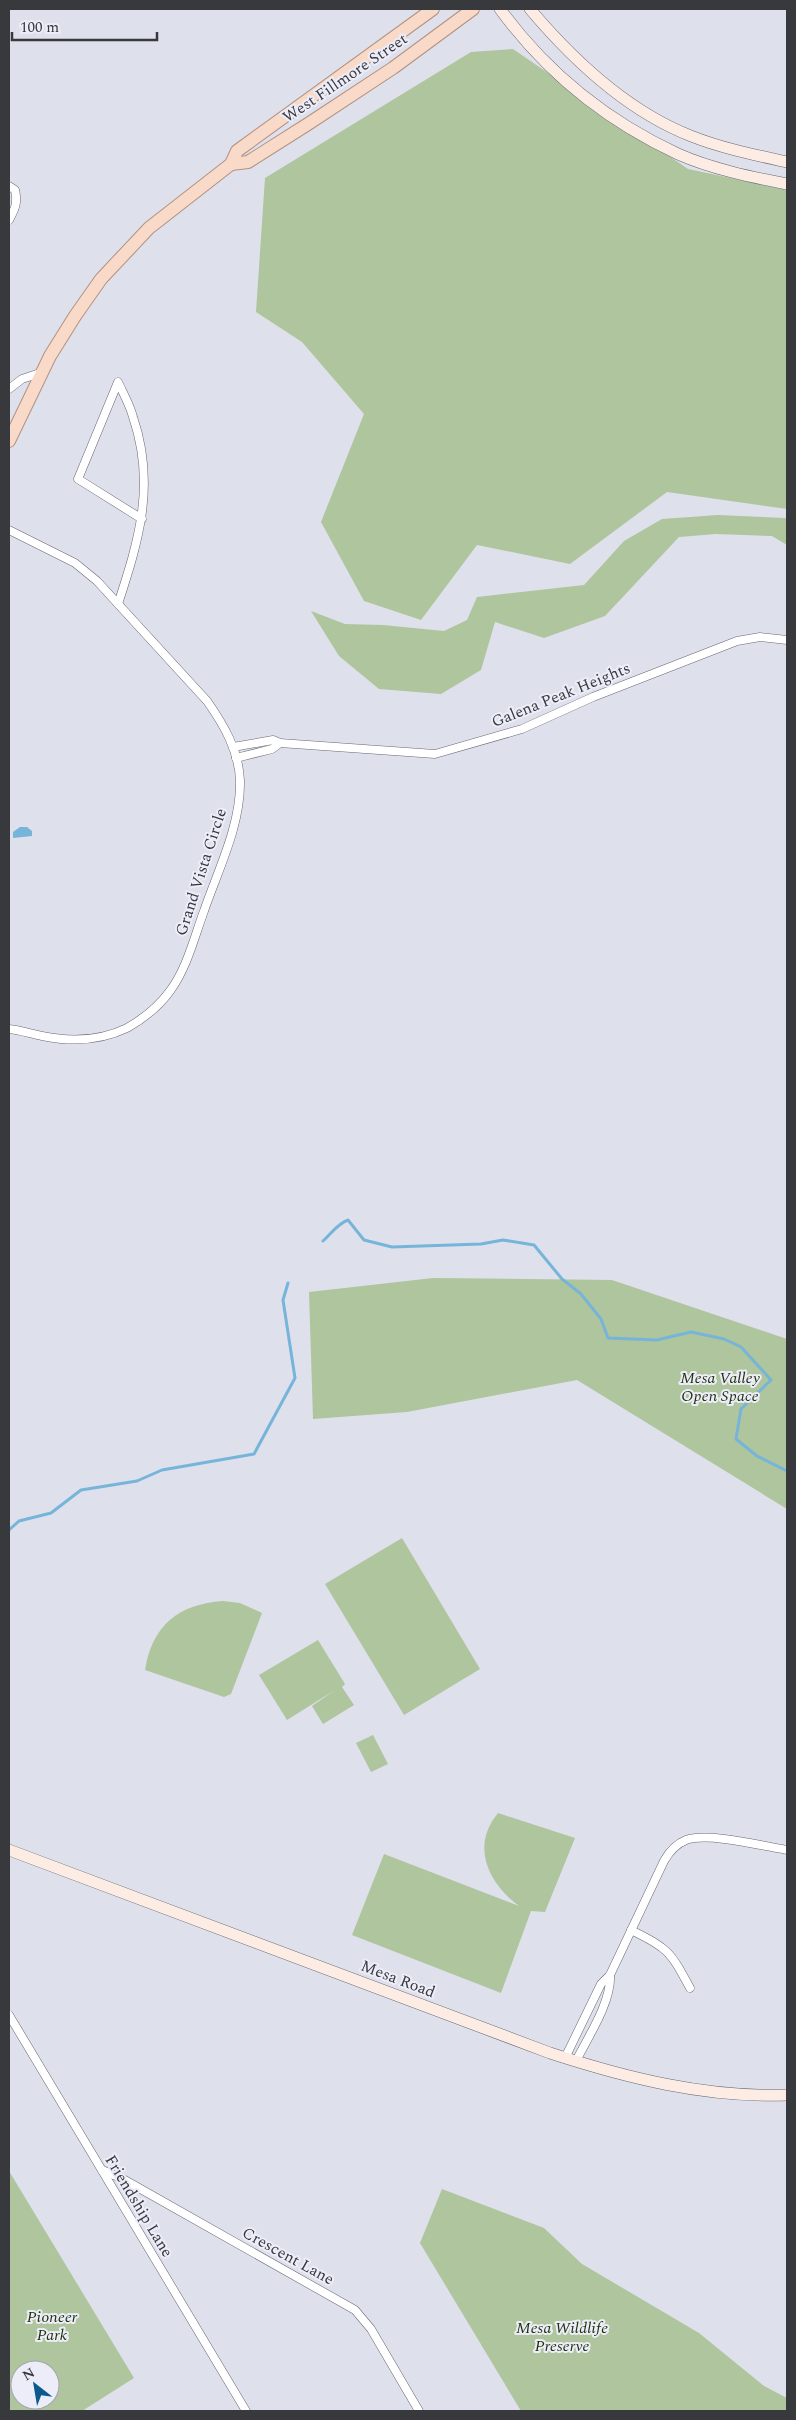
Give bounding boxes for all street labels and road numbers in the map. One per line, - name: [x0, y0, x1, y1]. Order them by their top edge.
- street label: West Fillmore Street: [278, 27, 413, 129]
- street label: Galena Peak Heights: [488, 656, 634, 734]
- street label: Grand Vista Circle: [169, 805, 233, 939]
- street label: Mesa Road: [357, 1954, 439, 2004]
- street label: Friendship Lane: [99, 2150, 179, 2262]
- street label: Crescent Lane: [238, 2221, 338, 2291]

